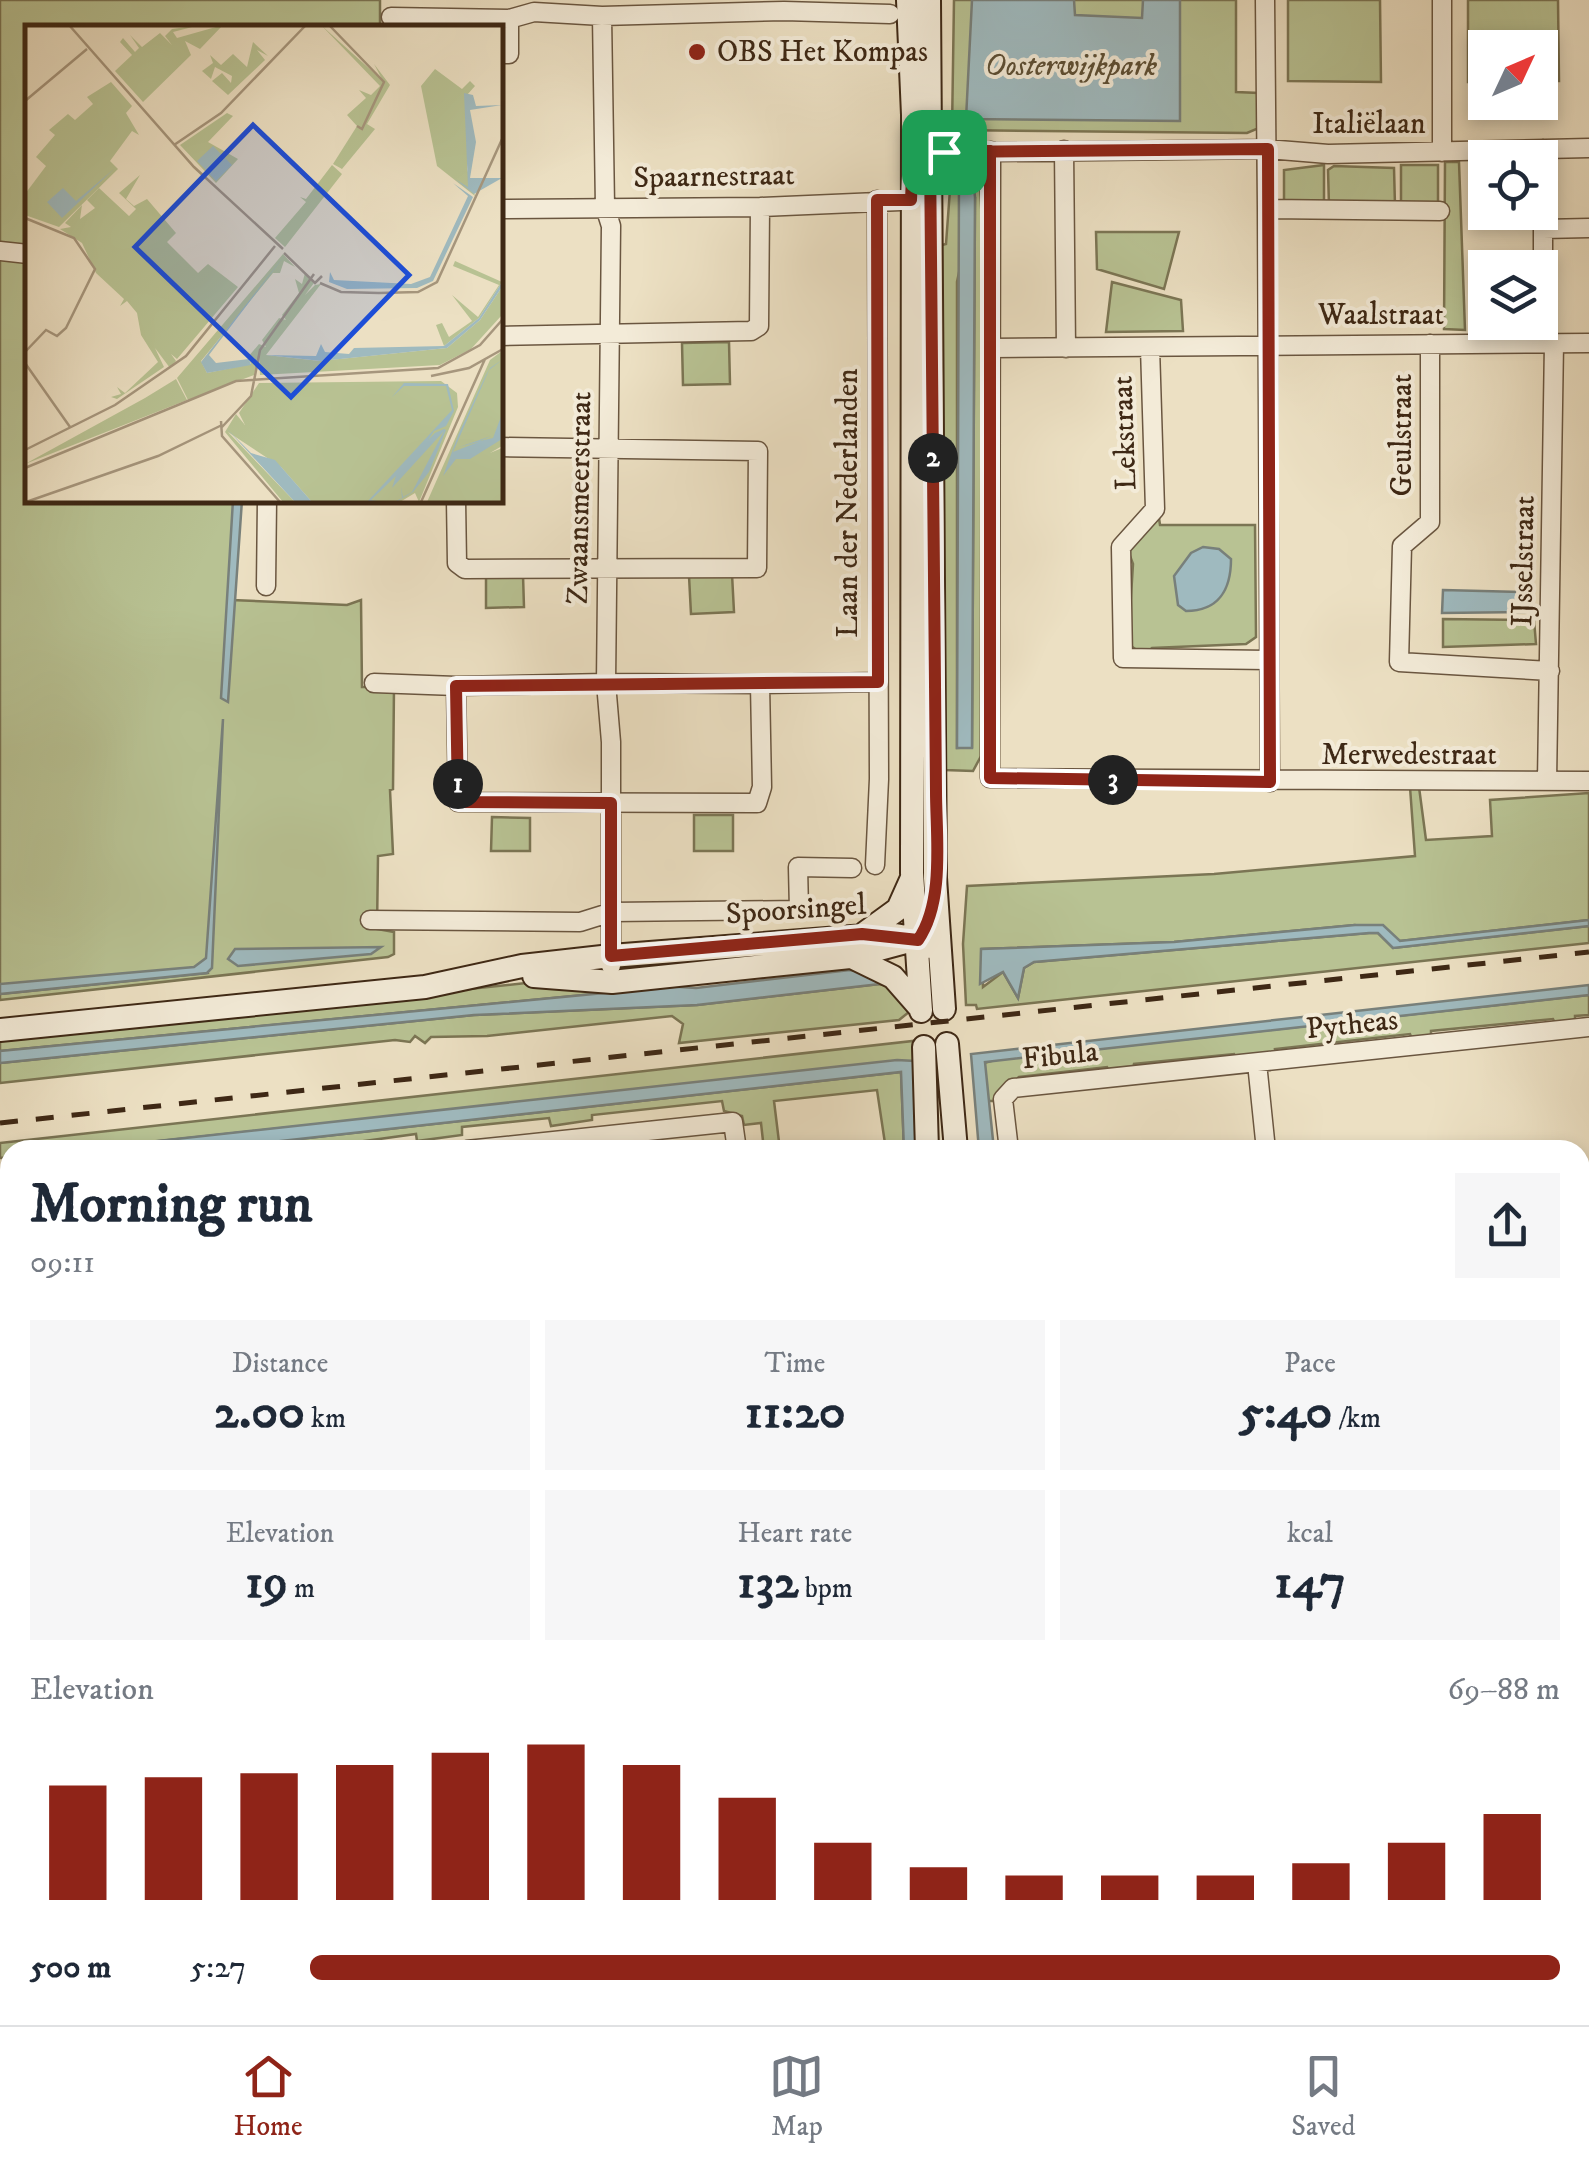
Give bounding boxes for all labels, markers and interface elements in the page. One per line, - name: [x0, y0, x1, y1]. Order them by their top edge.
- inset map: [25, 25, 502, 502]
- north arrow: [1468, 30, 1558, 120]
- map controls: [1468, 30, 1558, 340]
- place label: OBS Het Kompas: [717, 34, 928, 71]
- marker: OBS Het Kompas: [686, 41, 708, 63]
- park label: Oosterwijkpark: [985, 48, 1157, 85]
- street label: Italiëlaan: [1312, 106, 1426, 143]
- pin: [902, 110, 987, 195]
- icon: arrive: [917, 125, 972, 180]
- button: locate: [1468, 140, 1558, 230]
- street label: Spaarnestraat: [633, 157, 795, 197]
- button: layers: [1468, 250, 1558, 340]
- street label: Waalstraat: [1317, 297, 1444, 334]
- street label: Laan der Nederlanden: [830, 368, 867, 638]
- street label: Geulstraat: [1384, 374, 1421, 496]
- street label: Lekstraat: [1105, 375, 1145, 491]
- street label: Zwaansmeerstraat: [560, 391, 600, 605]
- pin: 2: [908, 433, 958, 483]
- text: 2: [926, 440, 940, 475]
- street label: IJsselstraat: [1504, 495, 1544, 627]
- street label: Merwedestraat: [1321, 737, 1497, 774]
- pin: 3: [1088, 755, 1138, 805]
- pin: 1: [433, 759, 483, 809]
- text: 3: [1108, 762, 1118, 797]
- text: 1: [453, 766, 463, 801]
- street label: Spoorsingel: [725, 887, 867, 933]
- street label: Pytheas: [1304, 1002, 1400, 1048]
- street label: Fibula: [1020, 1034, 1100, 1078]
- text: Morning run: [30, 1171, 312, 1240]
- button: share: [1455, 1173, 1560, 1278]
- text: 09:11: [30, 1243, 95, 1283]
- text: Distance: [232, 1346, 328, 1381]
- text: Time: [765, 1346, 825, 1381]
- text: Pace: [1284, 1346, 1336, 1381]
- text: 2.00: [214, 1381, 305, 1444]
- text: 11:20: [744, 1381, 846, 1444]
- text: 5:40: [1239, 1381, 1333, 1444]
- text: km: [305, 1401, 346, 1436]
- text: /km: [1333, 1401, 1381, 1436]
- text: Elevation: [226, 1516, 334, 1551]
- text: Heart rate: [738, 1516, 852, 1551]
- text: kcal: [1287, 1516, 1333, 1551]
- text: 19: [245, 1551, 288, 1614]
- text: 132: [737, 1551, 799, 1614]
- text: 147: [1274, 1551, 1346, 1614]
- text: m: [288, 1571, 315, 1606]
- text: bpm: [799, 1571, 853, 1606]
- text: Elevation: [30, 1670, 154, 1710]
- text: 69–88 m: [1448, 1670, 1560, 1710]
- text: 500 m: [30, 1948, 111, 1988]
- text: 5:27: [190, 1948, 246, 1988]
- tab: Home: [233, 2049, 303, 2144]
- tab: Map: [769, 2049, 824, 2144]
- tab: Saved: [1291, 2049, 1356, 2144]

